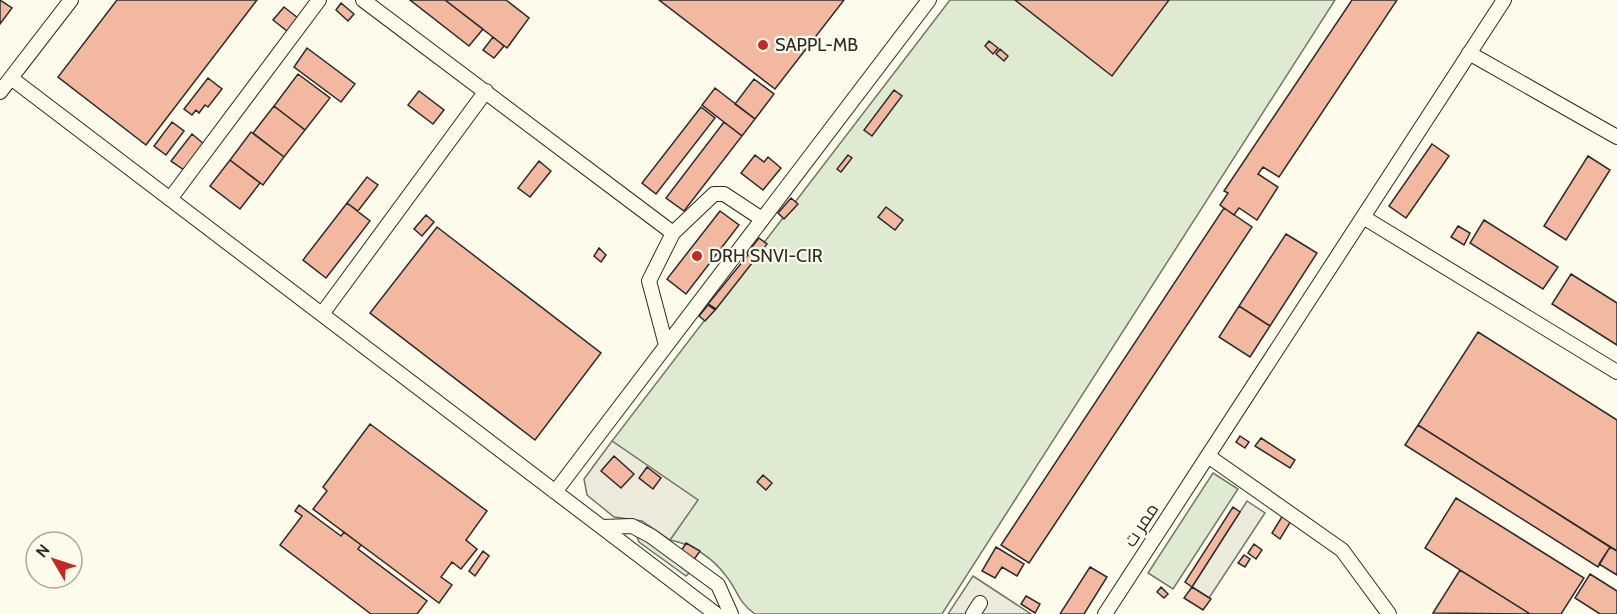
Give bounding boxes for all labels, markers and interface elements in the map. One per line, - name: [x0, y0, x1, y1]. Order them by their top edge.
- place label: SAPPL-MB: [775, 34, 858, 56]
- marker: SAPPL-MB: [756, 38, 770, 52]
- place label: DRH SNVI-CIR: [709, 245, 823, 267]
- marker: DRH SNVI-CIR: [690, 249, 704, 263]
- street label: ممر ت: [1119, 499, 1163, 551]
- north arrow: [24, 530, 84, 590]
- text: N: [32, 541, 54, 561]

